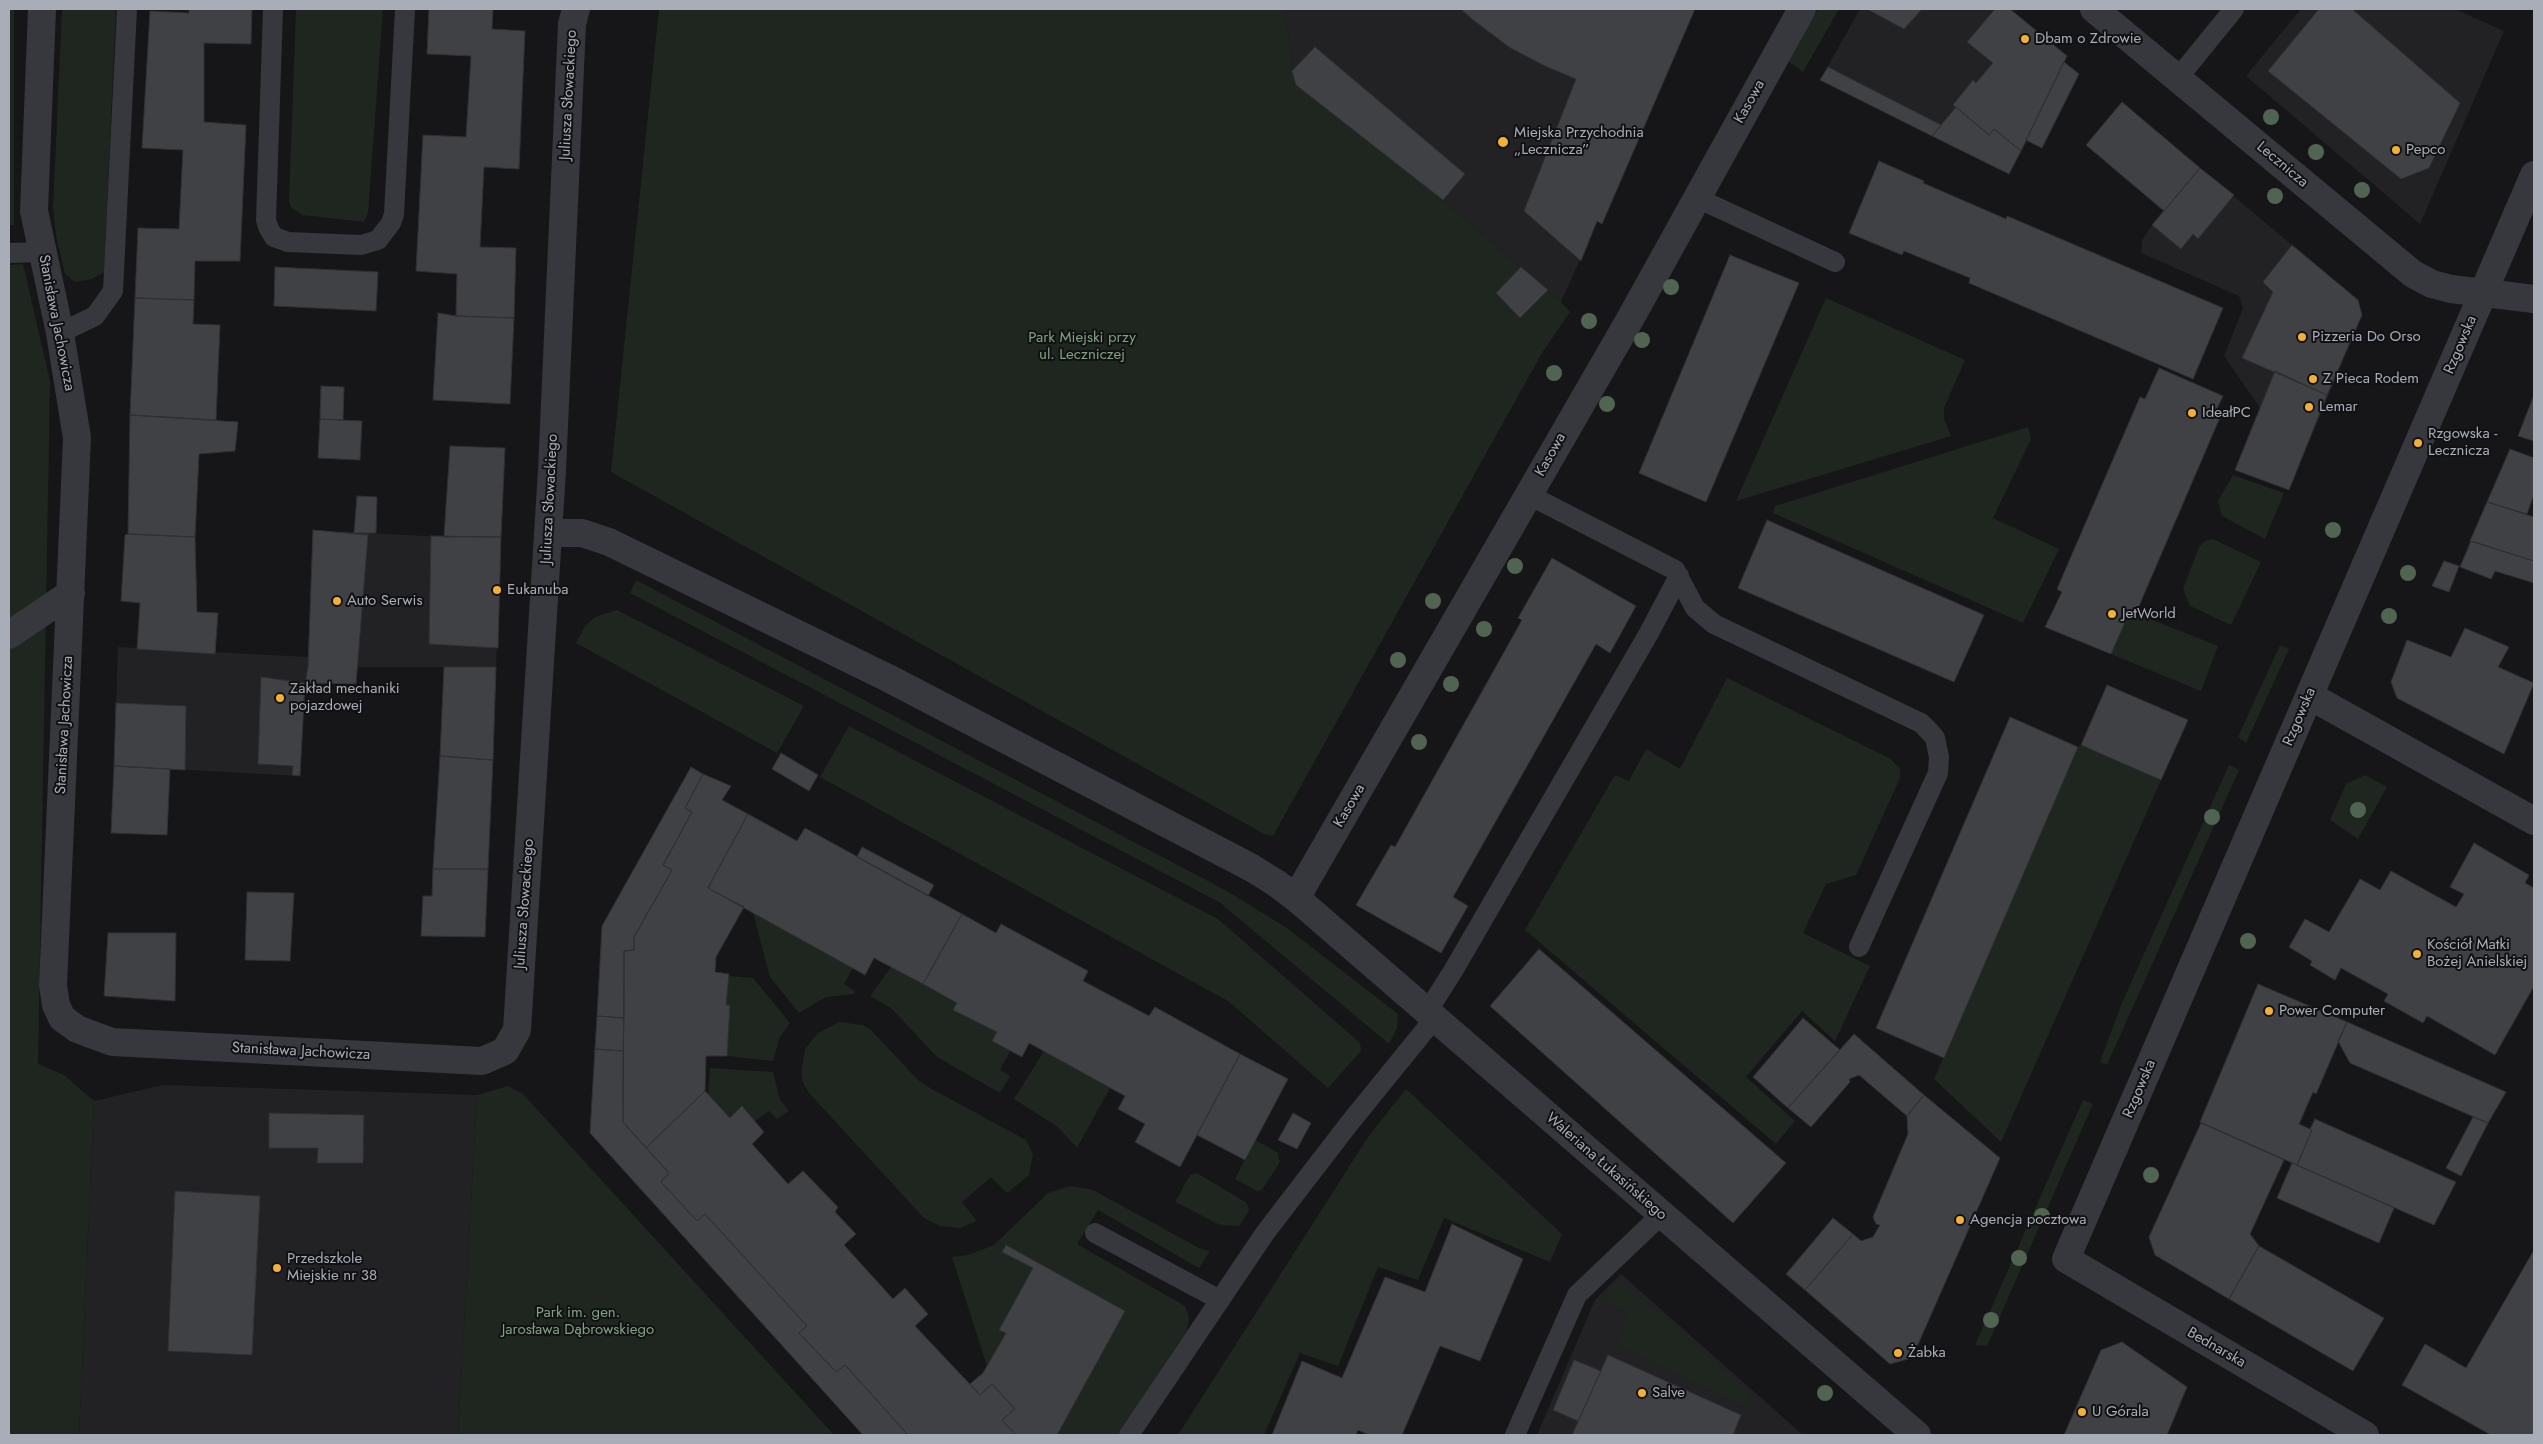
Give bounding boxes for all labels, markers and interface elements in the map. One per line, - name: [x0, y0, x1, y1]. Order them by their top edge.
- street label: Juliusza Słowackiego: [557, 29, 581, 161]
- place label: Dbam o Zdrowie: [2035, 30, 2141, 48]
- marker: Dbam o Zdrowie: [2019, 33, 2031, 45]
- street label: Kasowa: [1731, 77, 1769, 127]
- place label: Miejska Przychodnia „Lecznicza”: [1514, 124, 1644, 159]
- marker: Miejska Przychodnia „Lecznicza”: [1496, 135, 1510, 149]
- street label: Lecznicza: [2253, 138, 2311, 192]
- place label: Pepco: [2406, 141, 2445, 159]
- marker: Pepco: [2390, 144, 2402, 156]
- street label: Stanisława Jachowicza: [34, 253, 78, 393]
- street label: Rzgowska: [2441, 313, 2481, 377]
- place label: Pizzeria Do Orso: [2312, 328, 2421, 346]
- park label: Park Miejski przy ul. Leczniczej: [1028, 329, 1136, 364]
- marker: Pizzeria Do Orso: [2296, 331, 2308, 343]
- place label: Z Pieca Rodem: [2323, 370, 2419, 388]
- marker: Z Pieca Rodem: [2307, 373, 2319, 385]
- place label: Lemar: [2319, 398, 2358, 416]
- marker: Lemar: [2303, 401, 2315, 413]
- place label: IdeałPC: [2202, 404, 2251, 422]
- marker: IdeałPC: [2186, 407, 2198, 419]
- place label: Rzgowska - Lecznicza: [2428, 425, 2497, 460]
- street label: Kasowa: [1532, 430, 1570, 480]
- street label: Juliusza Słowackiego: [538, 433, 562, 565]
- marker: Rzgowska - Lecznicza: [2412, 437, 2424, 449]
- place label: Eukanuba: [507, 581, 568, 599]
- marker: Eukanuba: [491, 584, 503, 596]
- place label: Auto Serwis: [347, 592, 422, 610]
- marker: Auto Serwis: [331, 595, 343, 607]
- place label: JetWorld: [2122, 605, 2176, 623]
- marker: JetWorld: [2106, 608, 2118, 620]
- street label: Stanisława Jachowicza: [52, 655, 78, 795]
- place label: Zakład mechaniki pojazdowej: [290, 680, 400, 715]
- street label: Rzgowska: [2280, 685, 2320, 749]
- marker: Zakład mechaniki pojazdowej: [274, 692, 286, 704]
- street label: Kasowa: [1330, 781, 1370, 831]
- street label: Juliusza Słowackiego: [511, 838, 539, 970]
- place label: Kościół Matki Bożej Anielskiej: [2427, 936, 2527, 971]
- marker: Kościół Matki Bożej Anielskiej: [2411, 948, 2423, 960]
- place label: Power Computer: [2279, 1002, 2385, 1020]
- marker: Power Computer: [2263, 1005, 2275, 1017]
- street label: Stanisława Jachowicza: [231, 1039, 371, 1065]
- street label: Rzgowska: [2120, 1057, 2160, 1121]
- street label: Waleriana Łukasińskiego: [1542, 1110, 1670, 1224]
- place label: Agencja pocztowa: [1970, 1211, 2086, 1229]
- marker: Agencja pocztowa: [1954, 1214, 1966, 1226]
- place label: Przedszkole Miejskie nr 38: [287, 1250, 377, 1285]
- marker: Przedszkole Miejskie nr 38: [271, 1262, 283, 1274]
- park label: Park im. gen. Jarosława Dąbrowskiego: [502, 1304, 654, 1339]
- street label: Bednarska: [2183, 1324, 2249, 1372]
- place label: Żabka: [1908, 1344, 1946, 1362]
- marker: Żabka: [1892, 1347, 1904, 1359]
- place label: Salve: [1652, 1384, 1685, 1402]
- marker: Salve: [1636, 1387, 1648, 1399]
- place label: U Górala: [2092, 1403, 2149, 1421]
- marker: U Górala: [2076, 1406, 2088, 1418]

